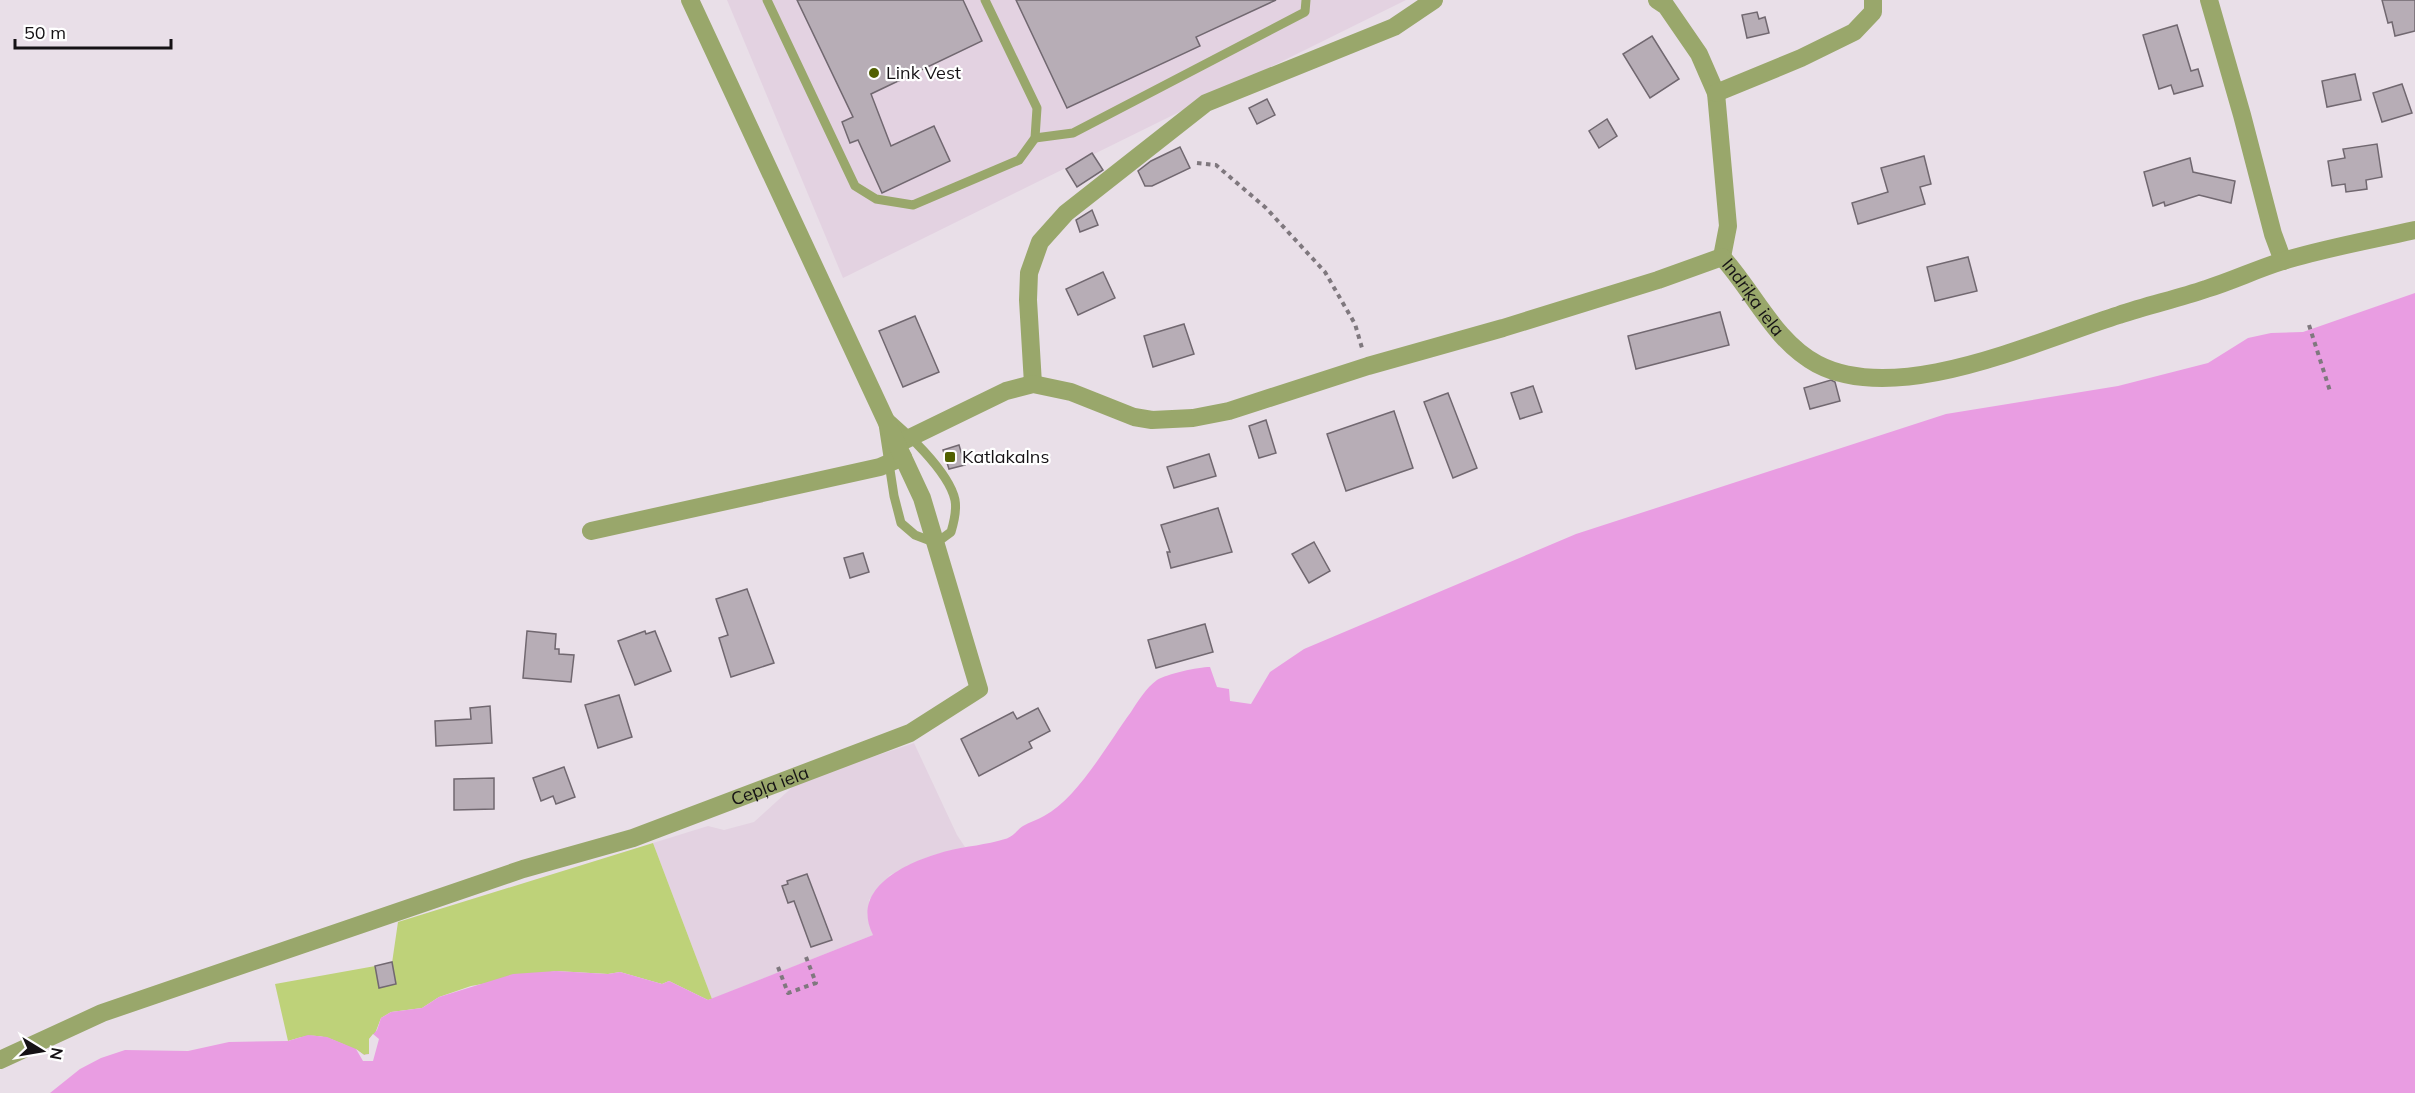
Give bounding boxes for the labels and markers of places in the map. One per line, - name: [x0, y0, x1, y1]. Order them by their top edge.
- place label: Link Vest: [886, 61, 961, 84]
- marker: Link Vest: [867, 66, 881, 80]
- place label: Katlakalns: [962, 445, 1049, 468]
- marker: Katlakalns: [943, 450, 957, 464]

